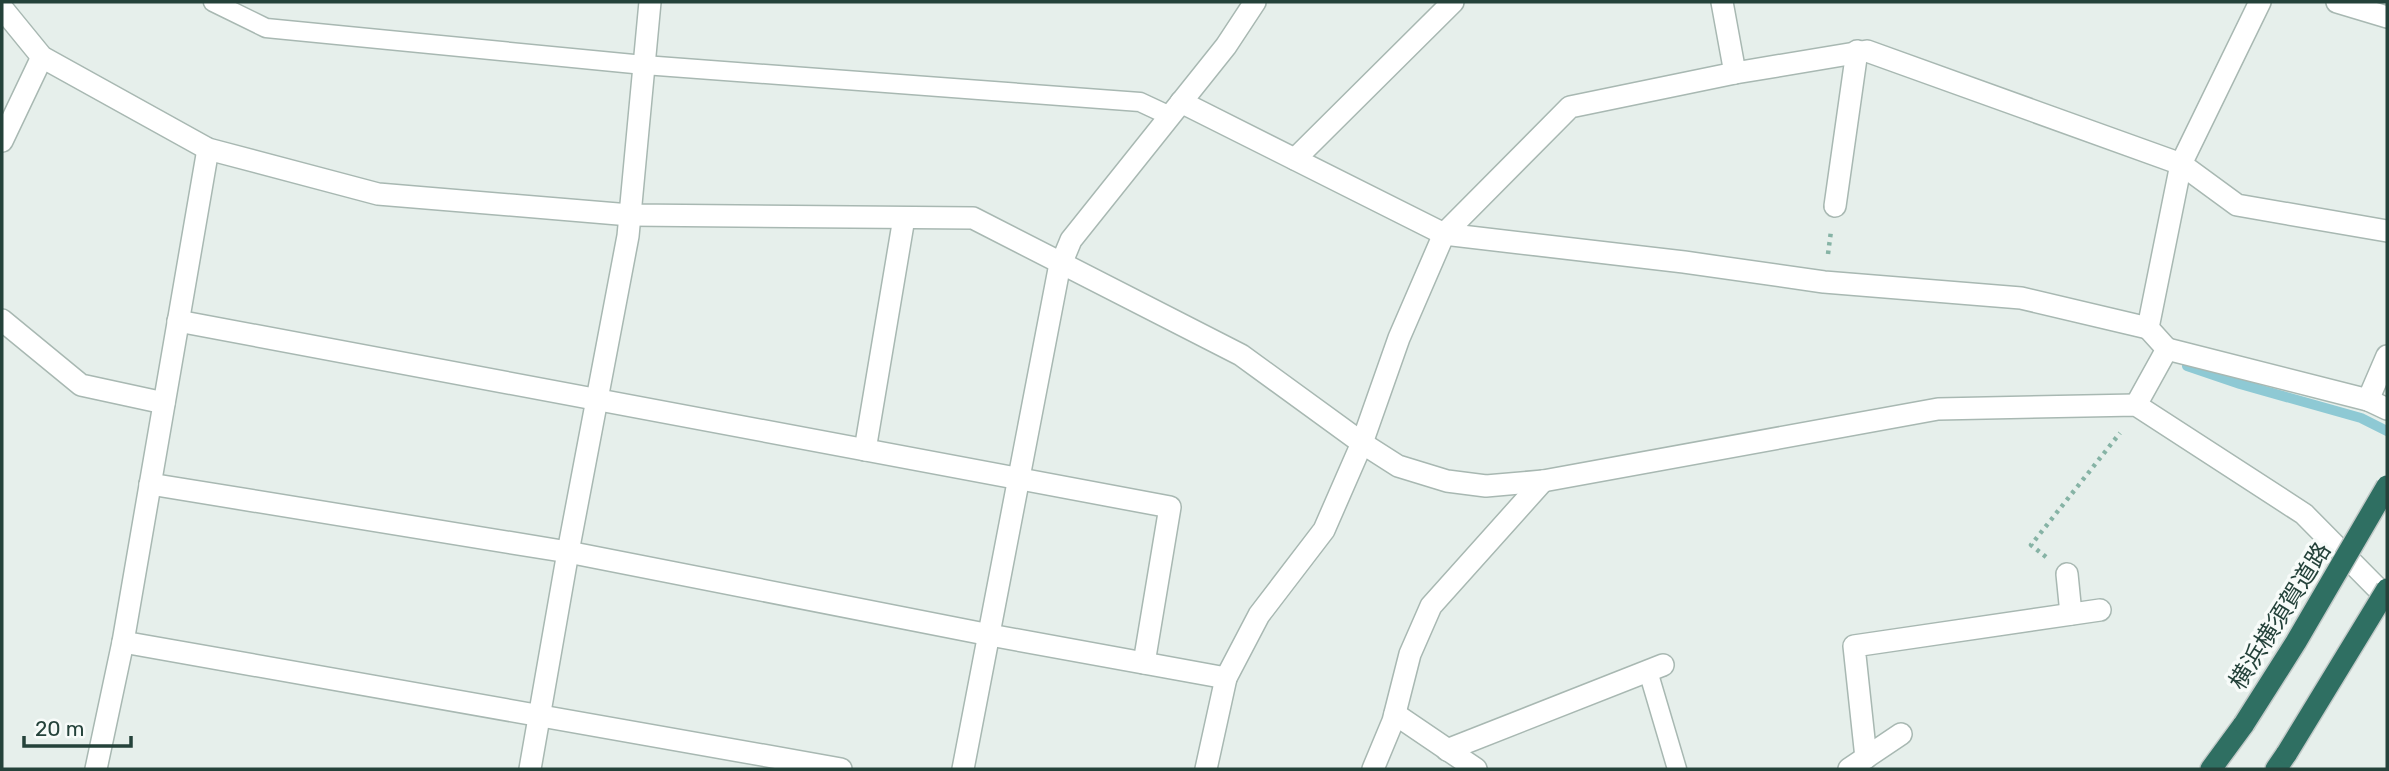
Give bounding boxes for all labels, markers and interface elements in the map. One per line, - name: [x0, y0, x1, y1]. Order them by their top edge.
- street label: 横浜横須賀道路: [2224, 537, 2336, 695]
- scale bar: [24, 704, 131, 748]
- text: 20 m: [35, 716, 84, 741]

